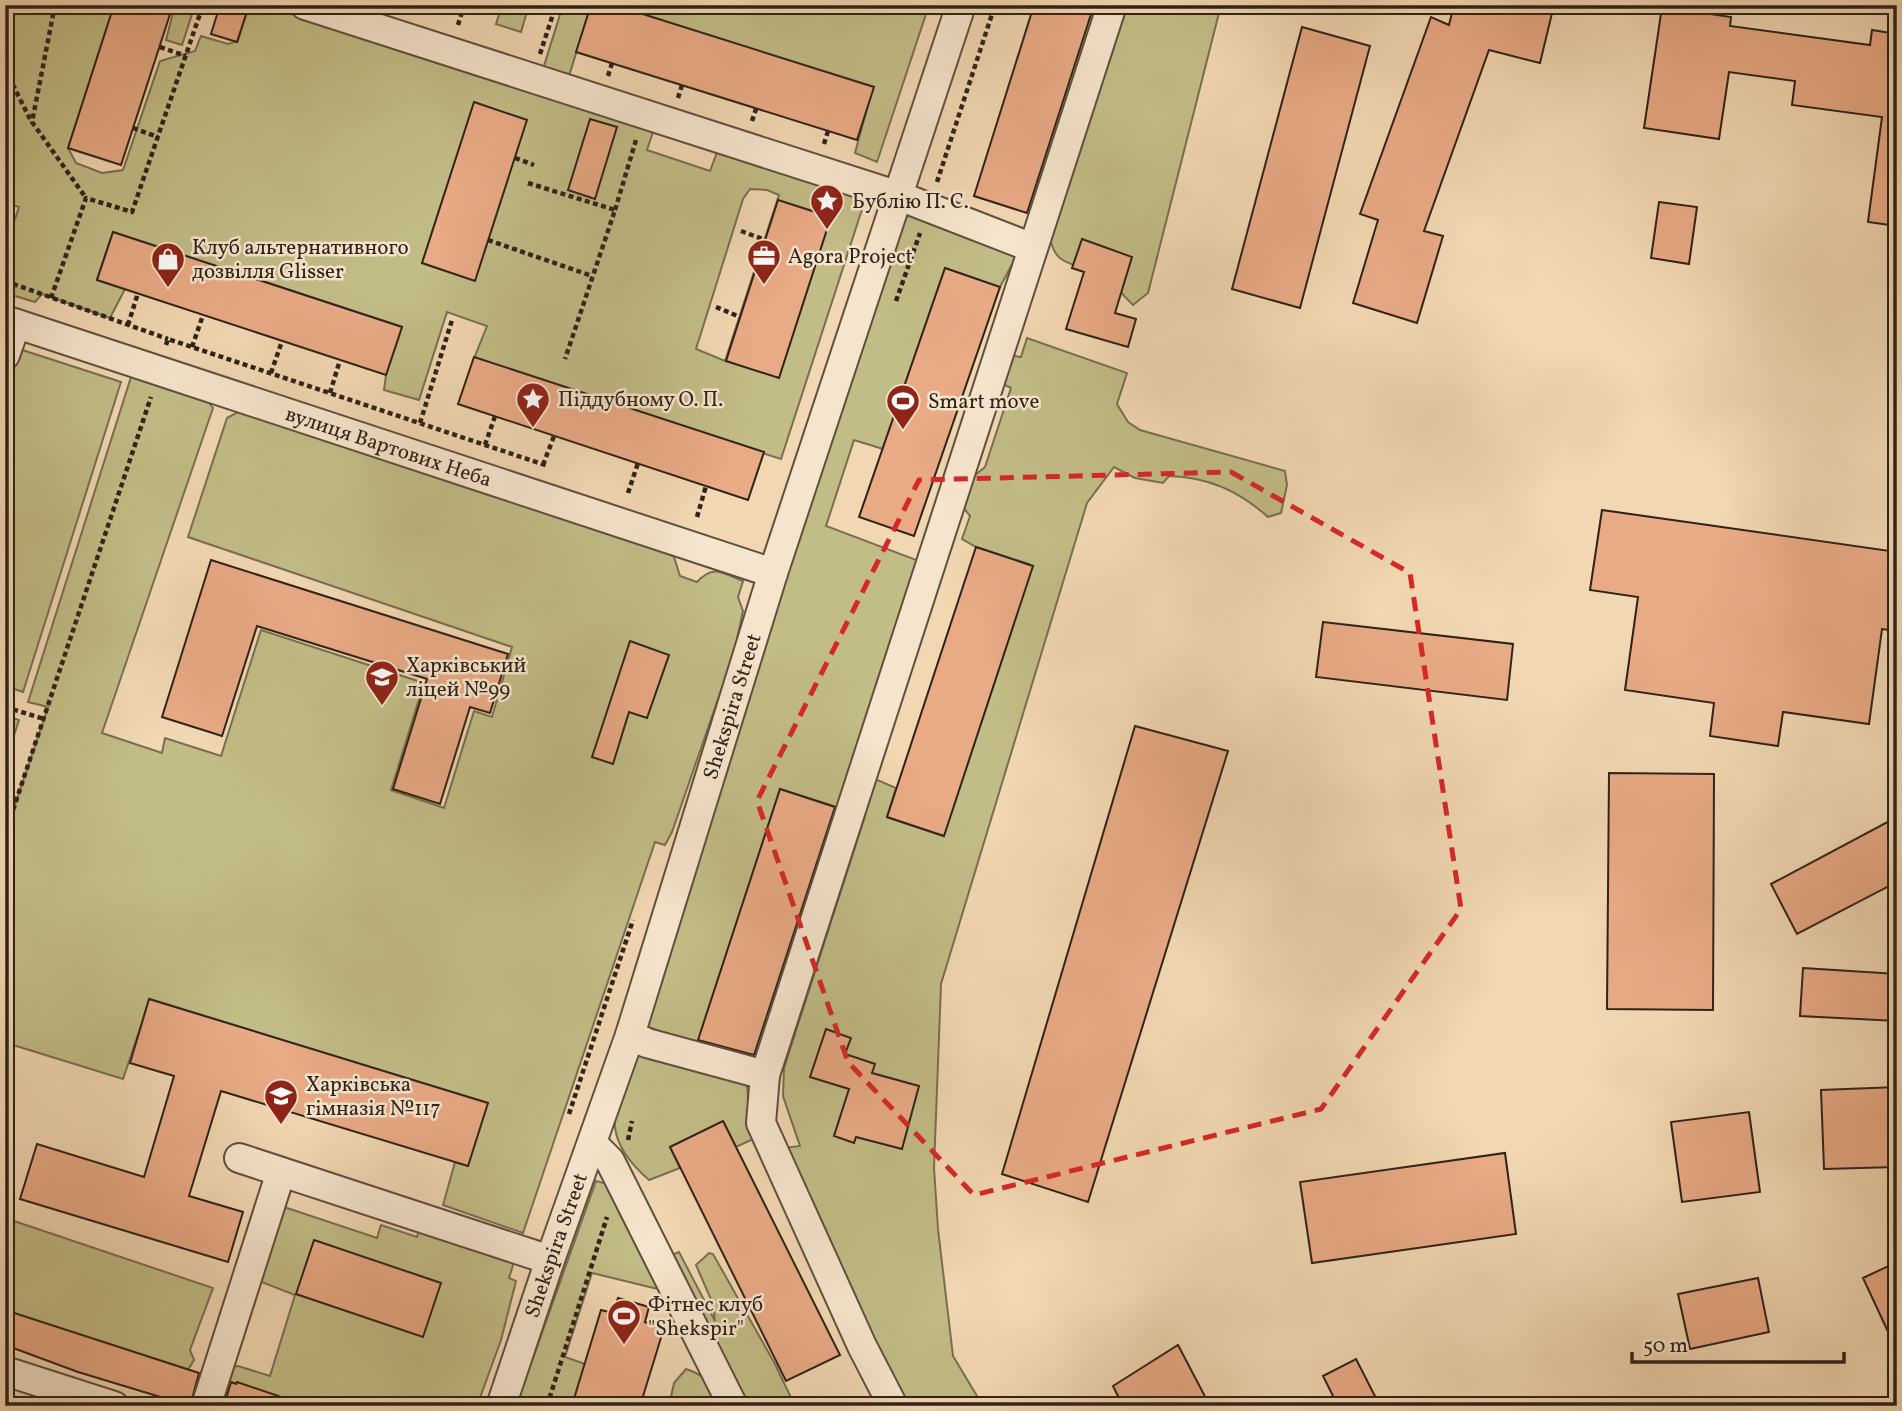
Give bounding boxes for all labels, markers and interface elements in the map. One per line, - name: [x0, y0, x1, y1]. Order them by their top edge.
- place icon: Бублію П. С.: [808, 182, 846, 231]
- place label: Бублію П. С.: [852, 188, 969, 217]
- place label: Клуб альтернативного дозвілля Glisser: [192, 234, 409, 287]
- office icon: Agora Project: [745, 237, 783, 286]
- shop icon: Клуб альтернативного дозвілля Glisser: [149, 240, 187, 289]
- place label: Agora Project: [788, 243, 913, 272]
- place icon: Піддубному О. П.: [514, 380, 552, 429]
- sports icon: Smart move: [884, 382, 922, 431]
- place label: Піддубному О. П.: [558, 386, 723, 415]
- place label: Smart move: [928, 388, 1039, 417]
- street label: вулиця Вартових Неба: [281, 400, 495, 495]
- street label: Shekspira Street: [697, 630, 769, 783]
- place label: Харківський ліцей №99: [406, 652, 527, 705]
- school or university icon: Харківський ліцей №99: [363, 658, 401, 707]
- place label: Харківська гімназія №117: [306, 1071, 441, 1124]
- school or university icon: Харківська гімназія №117: [262, 1077, 300, 1126]
- street label: Shekspira Street: [519, 1169, 596, 1322]
- place label: Фітнес клуб "Shekspir": [648, 1291, 763, 1344]
- sports icon: Фітнес клуб "Shekspir": [605, 1297, 643, 1346]
- scale bar: [1632, 1320, 1844, 1364]
- text: 50 m: [1643, 1332, 1688, 1361]

